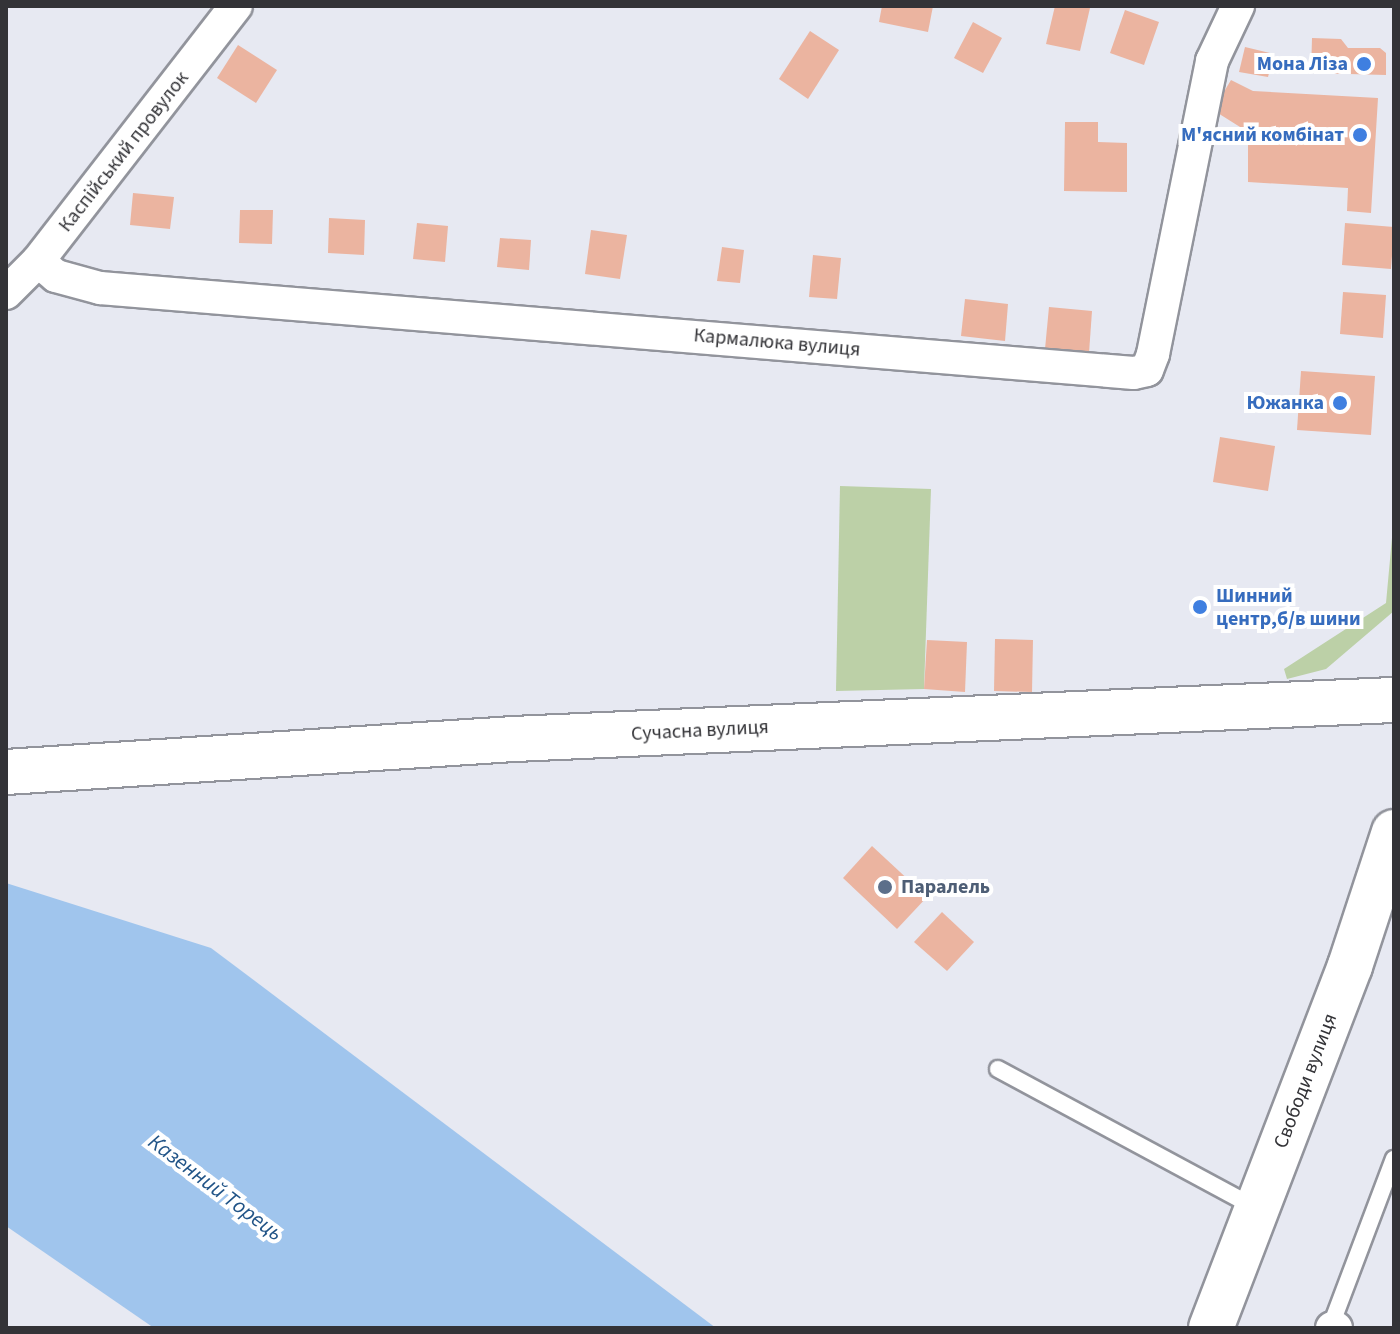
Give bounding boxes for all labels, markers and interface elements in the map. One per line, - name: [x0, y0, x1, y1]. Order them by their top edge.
- place label: Мона Ліза: [1257, 52, 1348, 76]
- marker: Мона Ліза: [1355, 55, 1373, 73]
- street label: Каспійський провулок: [54, 67, 194, 237]
- place label: М'ясний комбінат: [1181, 123, 1344, 147]
- marker: М'ясний комбінат: [1351, 126, 1369, 144]
- street label: Кармалюка вулиця: [693, 324, 861, 362]
- place label: Южанка: [1247, 391, 1324, 415]
- marker: Южанка: [1331, 394, 1349, 412]
- place label: Шинний центр,б/в шини: [1216, 584, 1361, 631]
- marker: Шинний центр,б/в шини: [1191, 598, 1209, 616]
- street label: Сучасна вулиця: [631, 715, 769, 747]
- place label: Паралель: [901, 875, 990, 899]
- marker: Паралель: [876, 878, 894, 896]
- street label: Свободи вулиця: [1269, 1010, 1343, 1152]
- water label: Казенний Торець: [143, 1129, 287, 1247]

